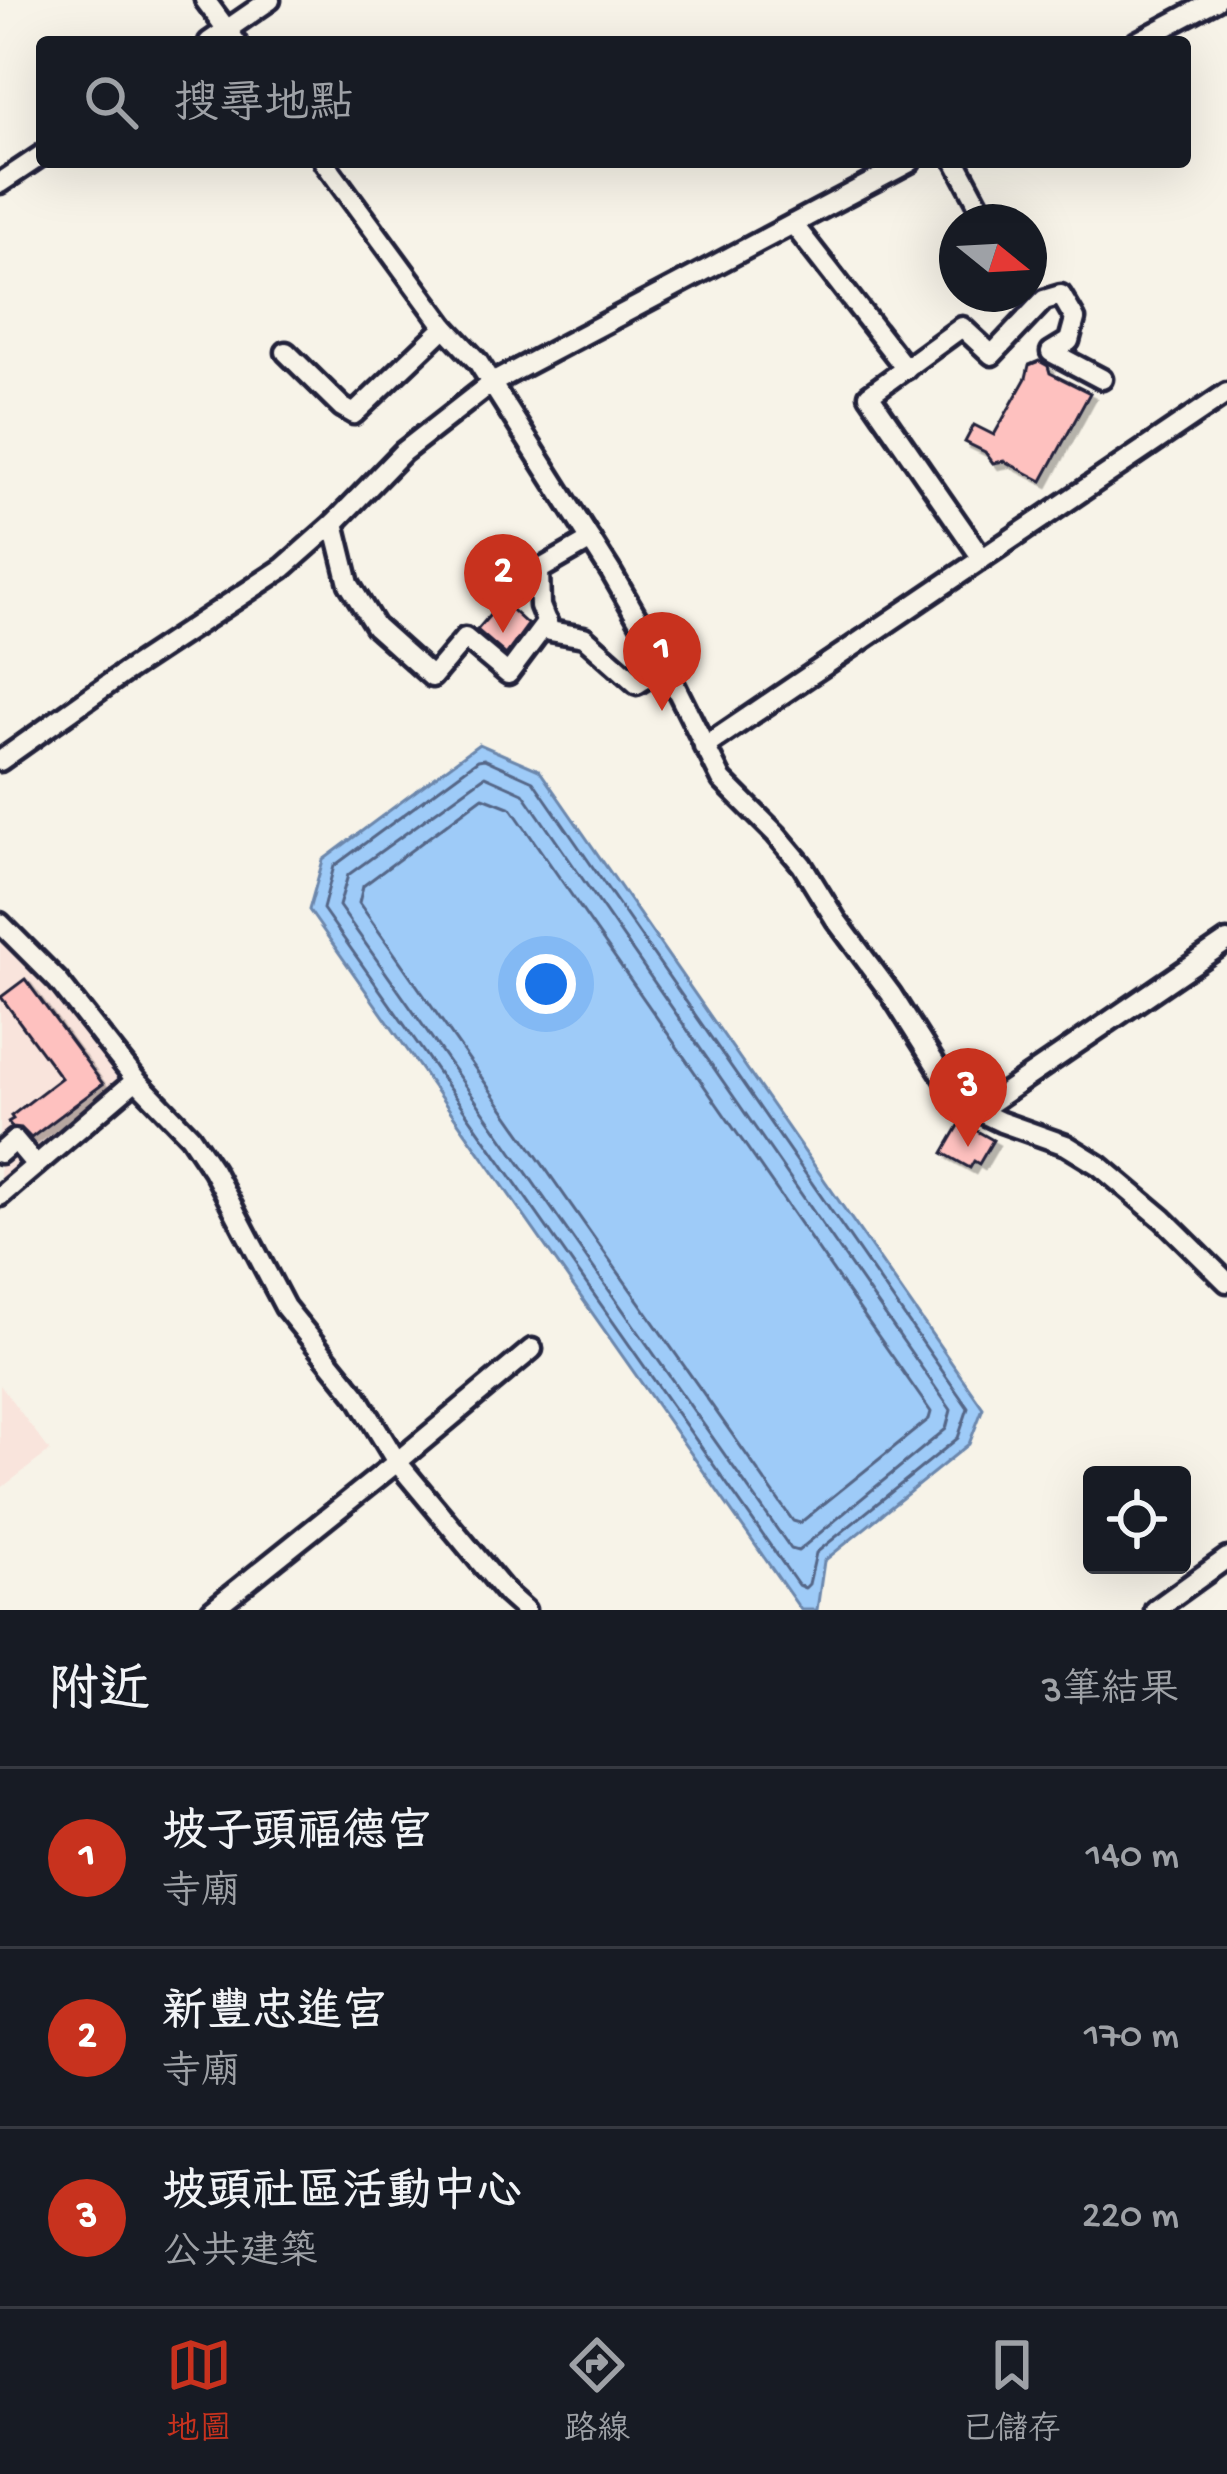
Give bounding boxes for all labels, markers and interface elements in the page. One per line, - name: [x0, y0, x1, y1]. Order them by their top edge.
- search box: [36, 36, 1191, 168]
- icon: search: [78, 69, 144, 135]
- text: 搜尋地點: [174, 81, 354, 134]
- north arrow: [939, 204, 1047, 312]
- pin: 2: [464, 534, 542, 633]
- pin: 1: [623, 612, 701, 711]
- your location: [516, 954, 576, 1014]
- pin: 3: [929, 1048, 1007, 1147]
- map controls: [1083, 1466, 1191, 1574]
- button: locate: [1083, 1466, 1191, 1574]
- text: 附近: [48, 1665, 150, 1725]
- text: 3筆結果: [1042, 1670, 1179, 1716]
- text: 坡子頭福德宫: [162, 1809, 432, 1862]
- text: 1: [79, 1835, 95, 1881]
- text: 140 m: [1086, 1835, 1179, 1881]
- text: 寺廟: [162, 1872, 240, 1918]
- text: 新豐忠進宮: [162, 1989, 387, 2042]
- text: 2: [77, 2015, 97, 2061]
- text: 170 m: [1084, 2015, 1179, 2061]
- text: 寺廟: [162, 2052, 240, 2098]
- text: 坡頭社區活動中心: [162, 2169, 522, 2222]
- text: 3: [77, 2195, 97, 2241]
- text: 220 m: [1082, 2195, 1179, 2241]
- text: 公共建築: [162, 2232, 318, 2278]
- tab: 地圖: [166, 2332, 232, 2451]
- tab: 路線: [564, 2332, 630, 2451]
- tab: 已儲存: [962, 2332, 1061, 2451]

